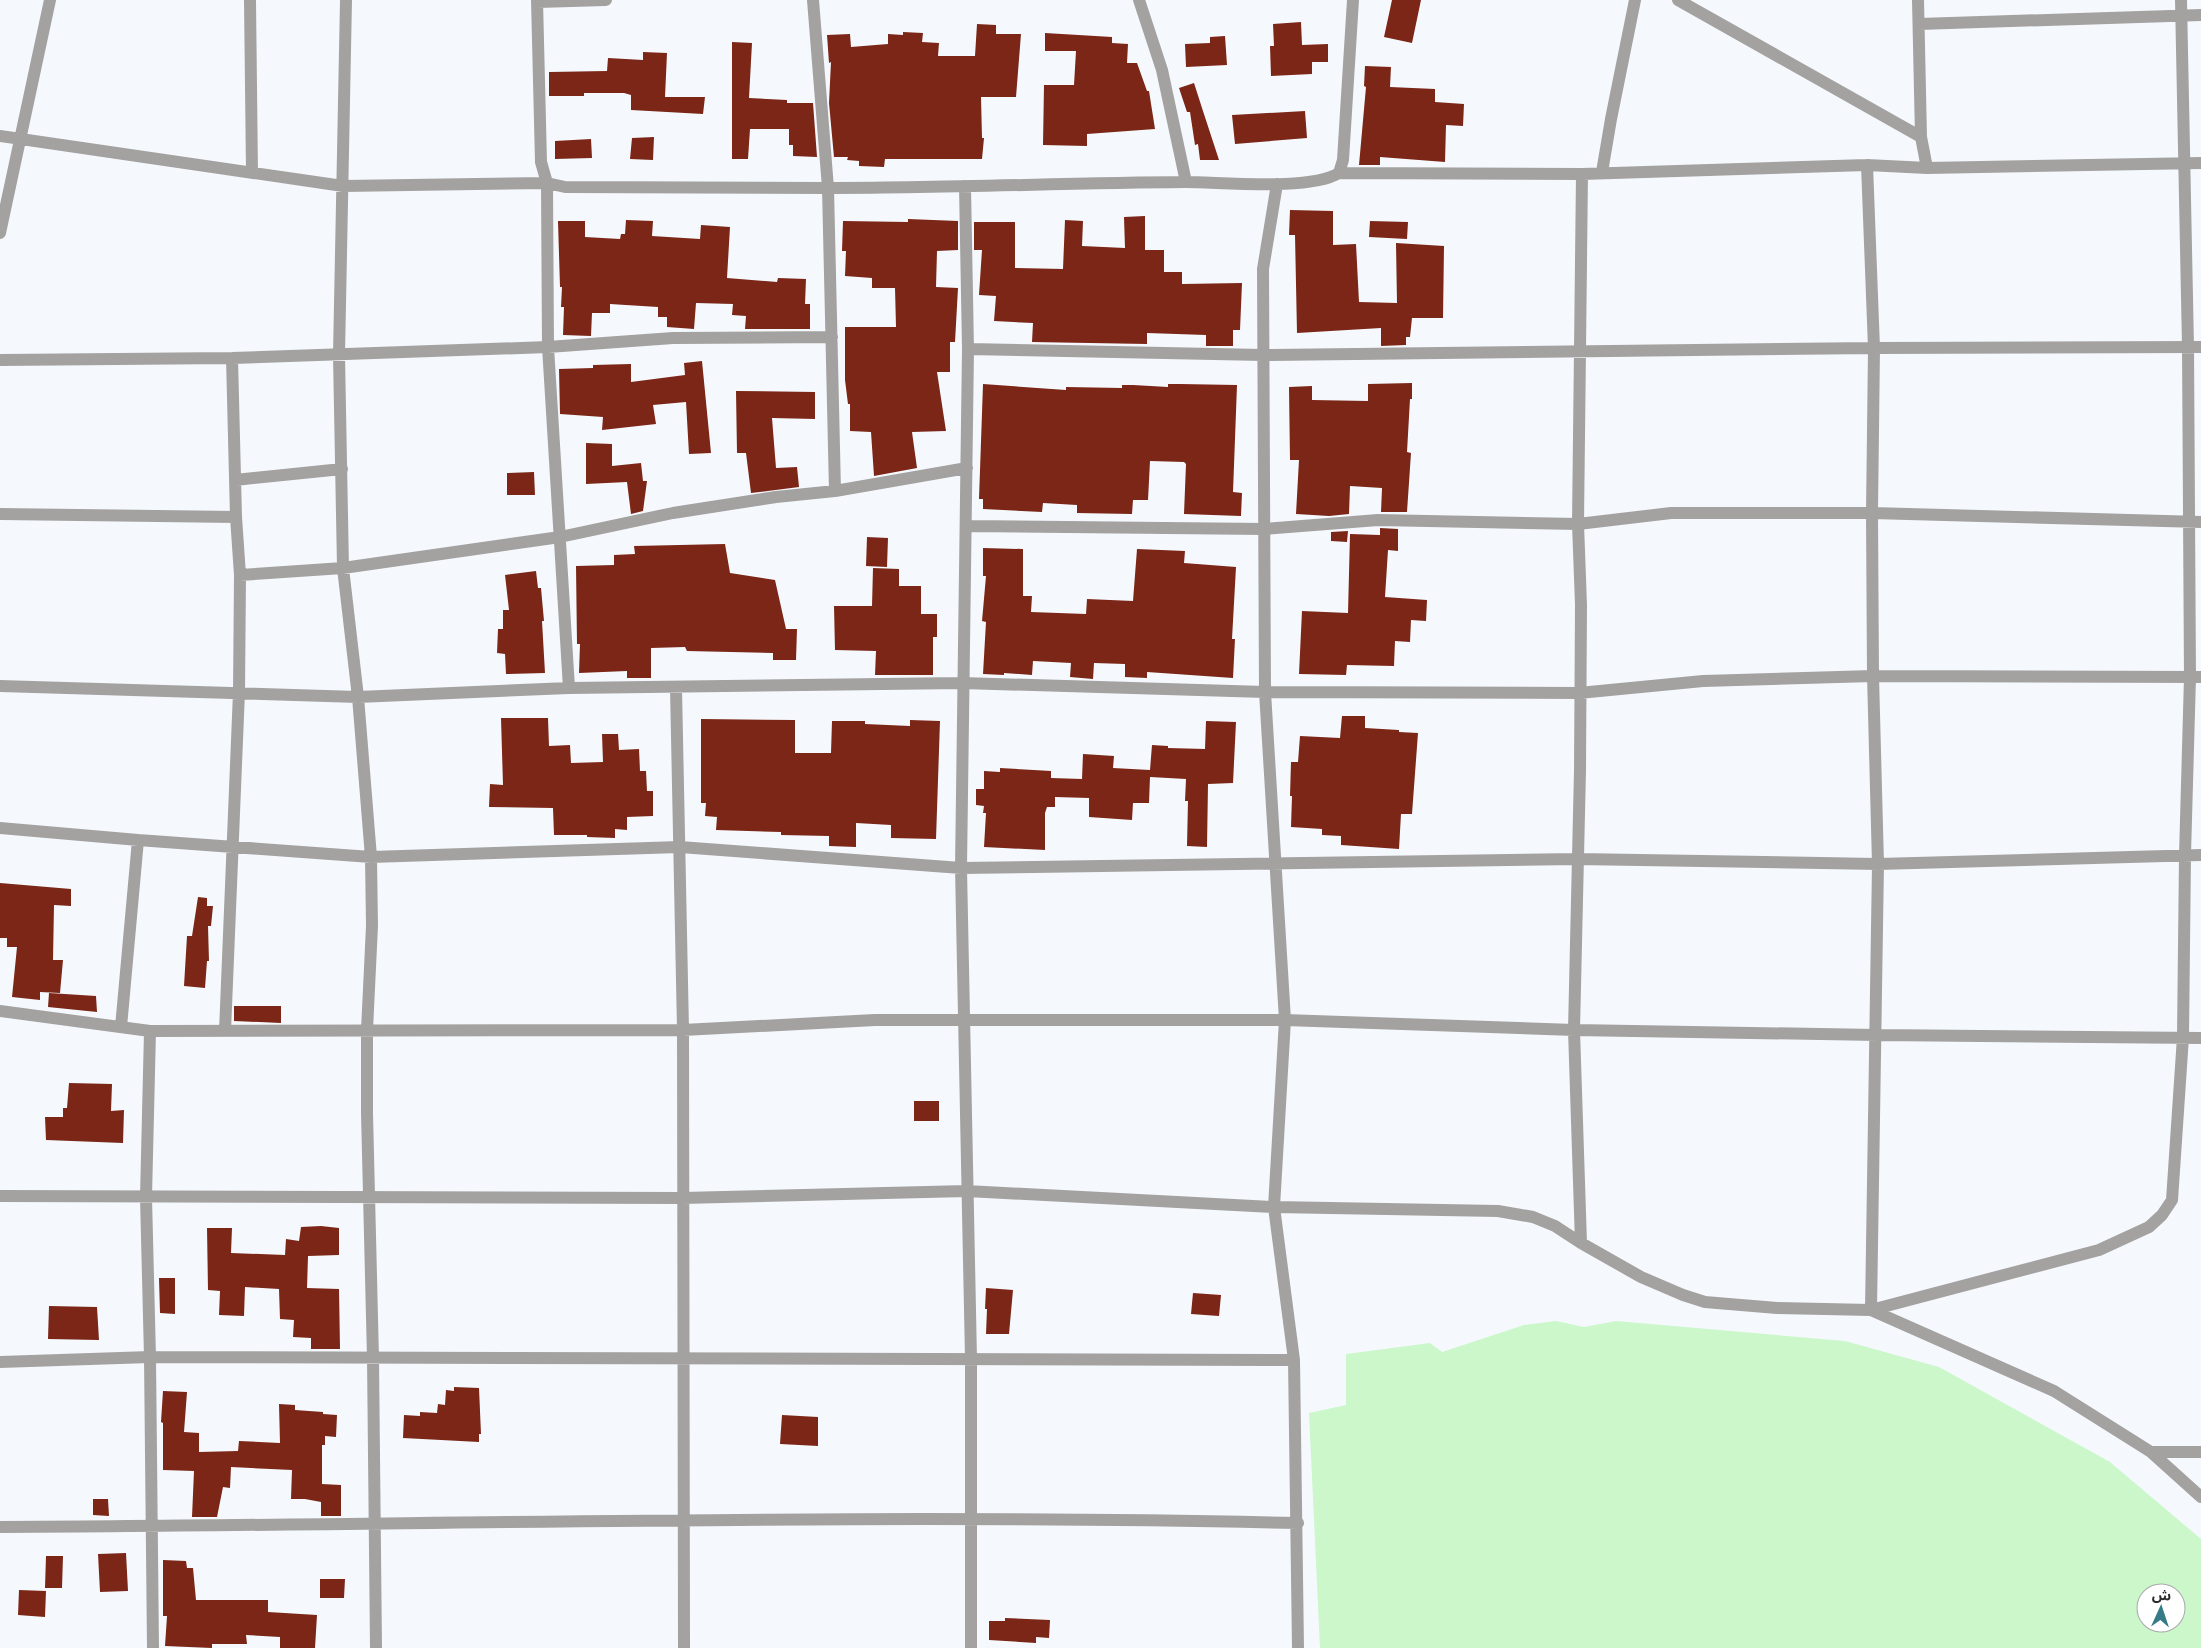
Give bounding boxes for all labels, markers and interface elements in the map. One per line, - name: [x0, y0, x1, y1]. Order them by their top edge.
- north arrow: [2136, 1583, 2186, 1633]
- text: ش: [2152, 1586, 2172, 1605]

